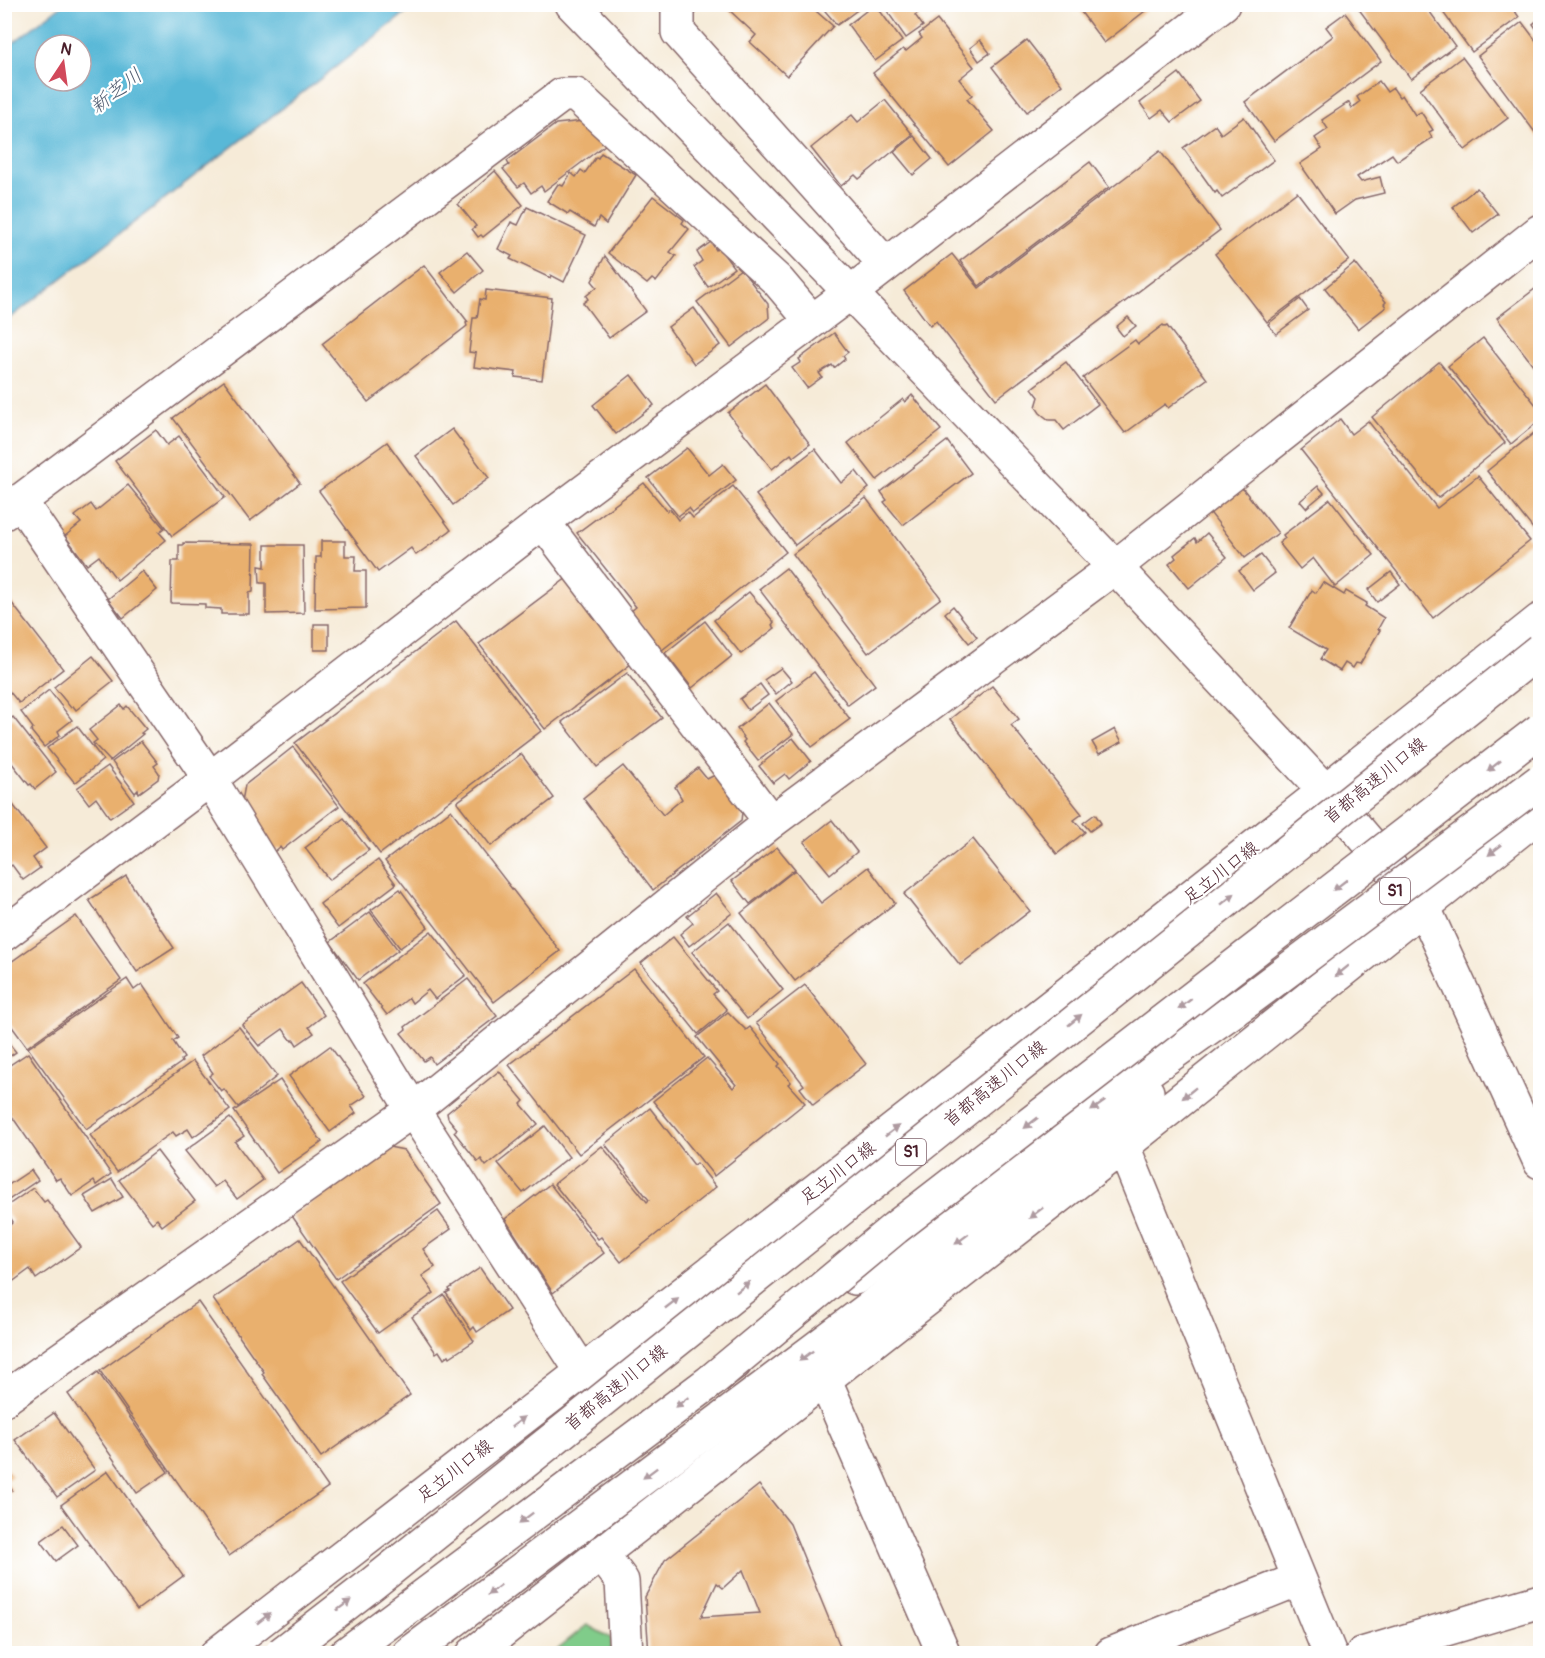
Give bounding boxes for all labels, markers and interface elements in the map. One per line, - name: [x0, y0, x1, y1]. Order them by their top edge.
- north arrow: [33, 33, 93, 93]
- text: N: [59, 38, 74, 60]
- water label: 新芝川: [85, 63, 147, 119]
- street label: 首都高速川口線: [1319, 732, 1431, 830]
- one-way arrow: [1487, 760, 1503, 772]
- street label: 足立川口線: [1178, 836, 1264, 910]
- one-way arrow: [1487, 844, 1502, 856]
- road number: S1: [1380, 878, 1410, 904]
- one-way arrow: [1332, 879, 1348, 892]
- one-way arrow: [1220, 893, 1235, 905]
- one-way arrow: [1334, 965, 1350, 978]
- one-way arrow: [1178, 998, 1193, 1010]
- one-way arrow: [1067, 1014, 1083, 1027]
- street label: 首都高速川口線: [939, 1035, 1051, 1133]
- one-way arrow: [1182, 1086, 1197, 1099]
- one-way arrow: [1090, 1100, 1106, 1112]
- one-way arrow: [1023, 1117, 1039, 1130]
- one-way arrow: [884, 1124, 900, 1137]
- street label: 足立川口線: [795, 1136, 881, 1210]
- road number: S1: [896, 1139, 926, 1165]
- one-way arrow: [1028, 1207, 1044, 1220]
- one-way arrow: [954, 1233, 970, 1245]
- one-way arrow: [735, 1280, 751, 1293]
- one-way arrow: [664, 1296, 680, 1309]
- street label: 首都高速川口線: [560, 1339, 672, 1437]
- one-way arrow: [799, 1350, 814, 1362]
- one-way arrow: [674, 1396, 690, 1408]
- one-way arrow: [511, 1417, 526, 1429]
- street label: 足立川口線: [412, 1434, 498, 1508]
- one-way arrow: [643, 1467, 658, 1479]
- one-way arrow: [518, 1512, 533, 1524]
- one-way arrow: [486, 1584, 502, 1596]
- one-way arrow: [337, 1600, 352, 1612]
- one-way arrow: [256, 1612, 271, 1624]

